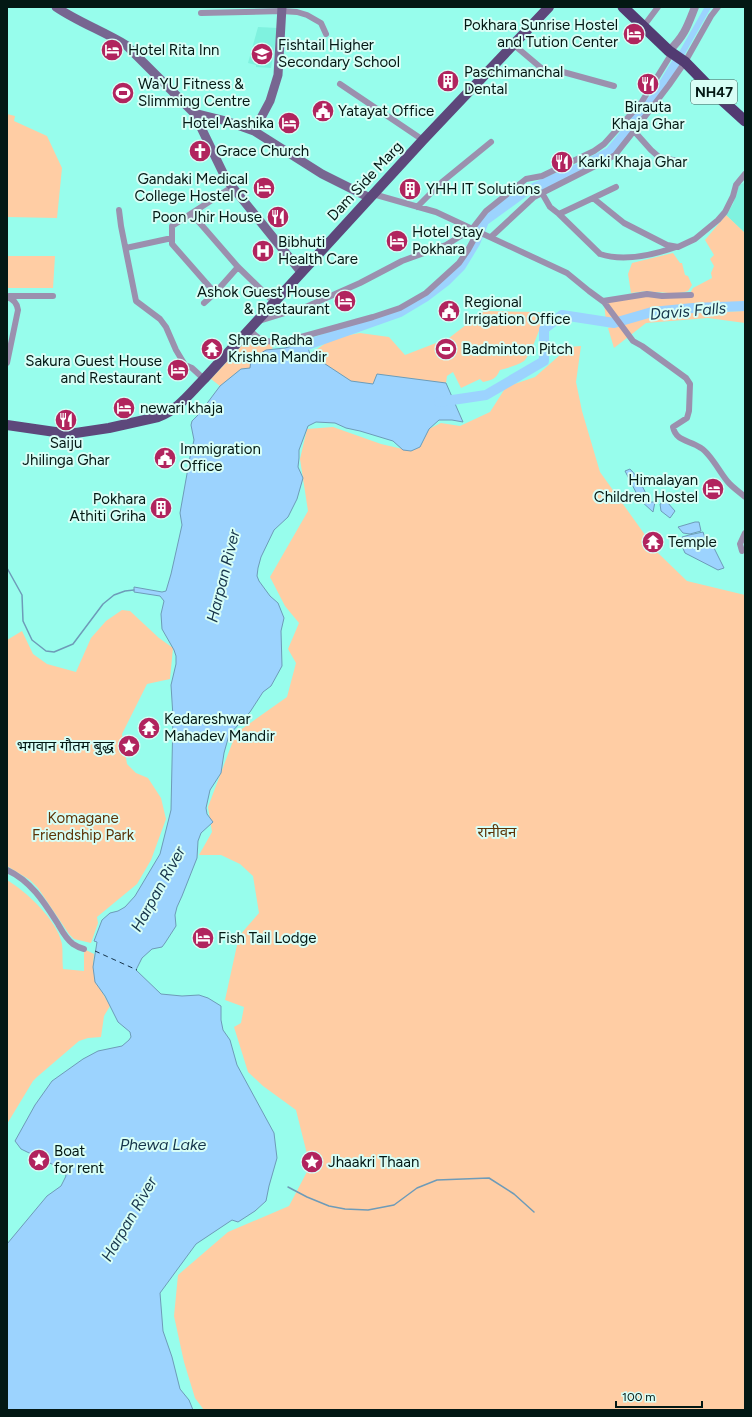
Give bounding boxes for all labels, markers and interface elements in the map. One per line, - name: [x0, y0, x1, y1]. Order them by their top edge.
- place label: Pokhara Sunrise Hostel and Tution Center: [464, 16, 618, 51]
- hotel icon: Pokhara Sunrise Hostel and Tution Center: [621, 21, 647, 47]
- place label: Fishtail Higher Secondary School: [278, 36, 400, 71]
- hotel icon: Hotel Rita Inn: [99, 37, 125, 63]
- place label: Hotel Rita Inn: [128, 41, 219, 59]
- school or university icon: Fishtail Higher Secondary School: [249, 41, 275, 67]
- place label: Paschimanchal Dental: [464, 63, 563, 98]
- building icon: Paschimanchal Dental: [435, 68, 461, 94]
- restaurant icon: Birauta Khaja Ghar: [635, 71, 661, 97]
- place label: WaYU Fitness & Slimming Centre: [138, 75, 250, 110]
- sports icon: WaYU Fitness & Slimming Centre: [110, 80, 136, 106]
- road number: NH47: [691, 80, 737, 104]
- public building icon: Yatayat Office: [310, 98, 336, 124]
- place label: Birauta Khaja Ghar: [611, 98, 685, 133]
- place label: Yatayat Office: [338, 102, 434, 120]
- hotel icon: Hotel Aashika: [276, 110, 302, 136]
- place label: Hotel Aashika: [182, 114, 274, 132]
- church icon: Grace Church: [187, 138, 213, 164]
- street label: Dam Side Marg: [324, 138, 406, 224]
- place label: Grace Church: [216, 142, 309, 160]
- restaurant icon: Karki Khaja Ghar: [549, 149, 575, 175]
- place label: Karki Khaja Ghar: [578, 153, 687, 171]
- place label: Gandaki Medical College Hostel C: [134, 170, 248, 205]
- hotel icon: Gandaki Medical College Hostel C: [251, 175, 277, 201]
- building icon: YHH IT Solutions: [397, 176, 423, 202]
- place label: YHH IT Solutions: [426, 180, 540, 198]
- restaurant icon: Poon Jhir House: [265, 204, 291, 230]
- place label: Poon Jhir House: [152, 208, 262, 226]
- place label: Hotel Stay Pokhara: [412, 223, 483, 258]
- hotel icon: Hotel Stay Pokhara: [384, 228, 410, 254]
- place label: Bibhuti Health Care: [278, 233, 358, 268]
- hospital icon: Bibhuti Health Care: [250, 238, 276, 264]
- place label: Ashok Guest House & Restaurant: [197, 283, 330, 318]
- hotel icon: Ashok Guest House & Restaurant: [332, 288, 358, 314]
- place label: Regional Irrigation Office: [464, 293, 571, 328]
- public building icon: Regional Irrigation Office: [436, 298, 462, 324]
- water label: Davis Falls: [649, 298, 727, 324]
- place label: Shree Radha Krishna Mandir: [228, 331, 327, 366]
- temple icon: Shree Radha Krishna Mandir: [199, 336, 225, 362]
- sports icon: Badminton Pitch: [433, 336, 459, 362]
- place label: Badminton Pitch: [462, 340, 573, 358]
- place label: Sakura Guest House and Restaurant: [25, 352, 162, 387]
- hotel icon: Sakura Guest House and Restaurant: [165, 357, 191, 383]
- hotel icon: newari khaja: [111, 395, 137, 421]
- place label: newari khaja: [140, 399, 223, 417]
- restaurant icon: Saiju Jhilinga Ghar: [53, 407, 79, 433]
- place label: Saiju Jhilinga Ghar: [22, 434, 110, 469]
- place label: Immigration Office: [180, 440, 261, 475]
- public building icon: Immigration Office: [152, 445, 178, 471]
- place label: Himalayan Children Hostel: [594, 471, 698, 506]
- hotel icon: Himalayan Children Hostel: [700, 476, 726, 502]
- place label: Pokhara Athiti Griha: [69, 490, 146, 525]
- building icon: Pokhara Athiti Griha: [148, 495, 174, 521]
- water label: Harpan River: [202, 527, 244, 624]
- temple icon: Temple: [640, 529, 666, 555]
- place label: Temple: [668, 533, 717, 551]
- place label: Kedareshwar Mahadev Mandir: [164, 710, 275, 745]
- temple icon: Kedareshwar Mahadev Mandir: [136, 715, 162, 741]
- place icon: भगवान गौतम बुद्ध: [116, 733, 142, 759]
- place label: भगवान गौतम बुद्ध: [17, 737, 115, 756]
- park label: Komagane Friendship Park: [32, 809, 135, 844]
- park label: रानीवन: [478, 823, 517, 841]
- water label: Harpan River: [127, 843, 190, 935]
- hotel icon: Fish Tail Lodge: [190, 925, 216, 951]
- place label: Fish Tail Lodge: [218, 929, 316, 947]
- water label: Phewa Lake: [120, 1135, 207, 1154]
- place label: Boat for rent: [54, 1142, 105, 1177]
- place icon: Boat for rent: [26, 1147, 52, 1173]
- place icon: Jhaakri Thaan: [299, 1149, 325, 1175]
- place label: Jhaakri Thaan: [328, 1153, 419, 1171]
- water label: Harpan River: [97, 1173, 161, 1265]
- scale bar: [616, 1383, 702, 1409]
- text: 100 m: [622, 1390, 656, 1404]

